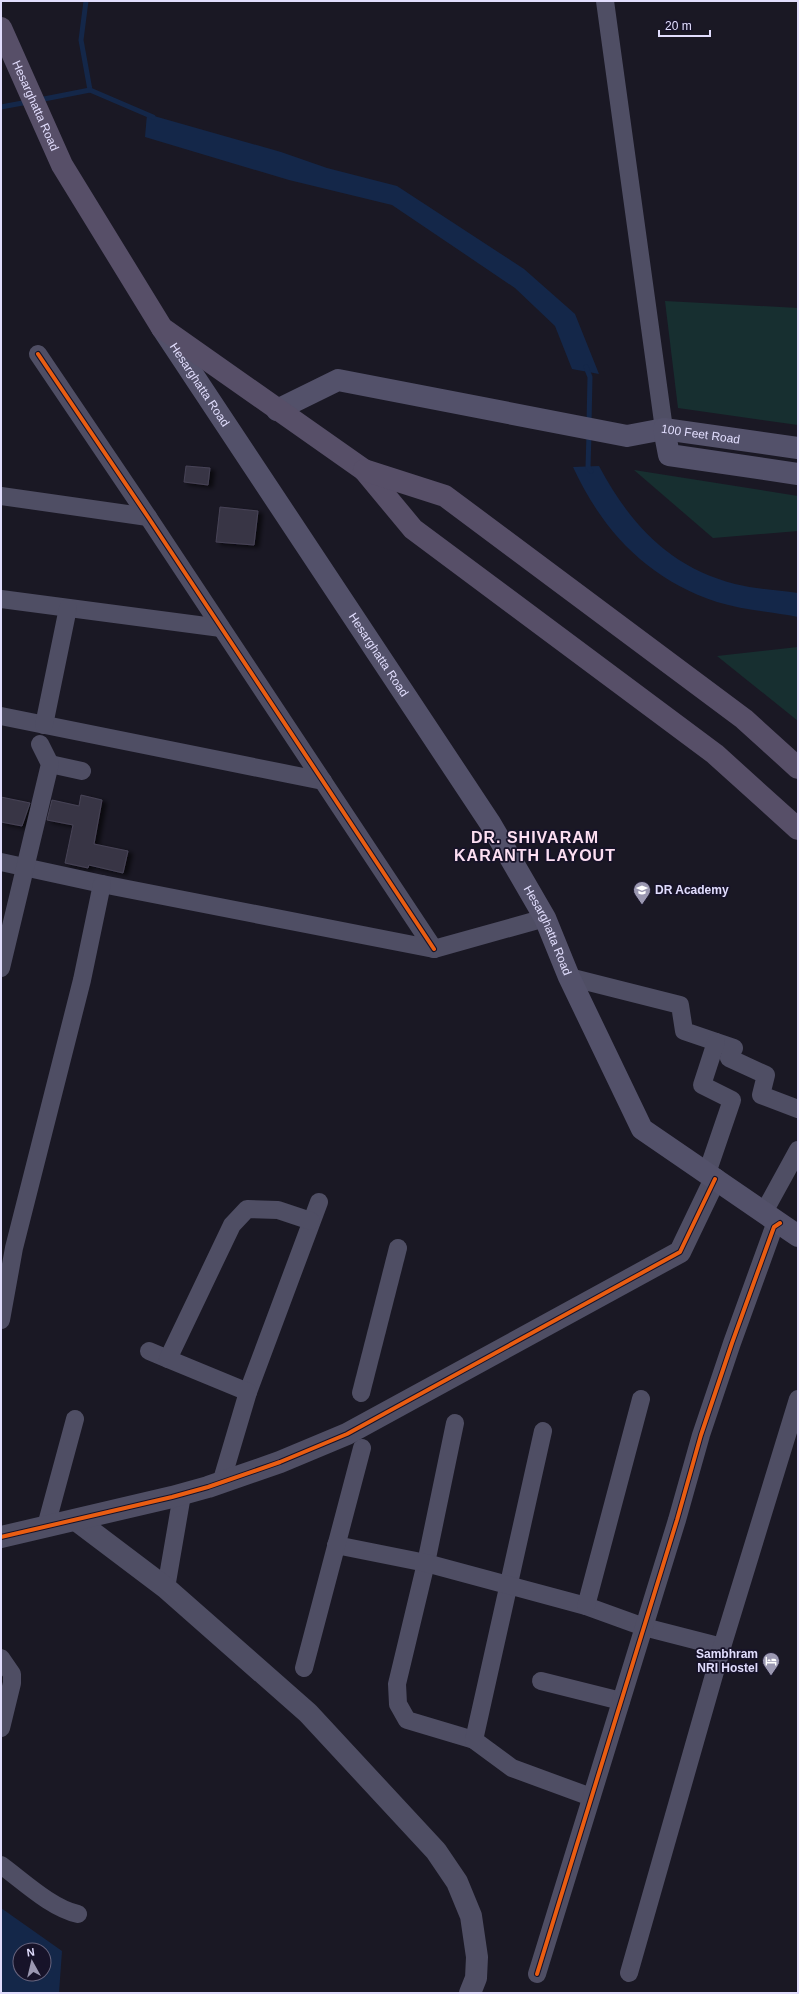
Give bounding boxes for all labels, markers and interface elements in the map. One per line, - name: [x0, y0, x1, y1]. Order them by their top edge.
- scale bar: [659, 12, 710, 38]
- text: 20 m: [665, 19, 692, 33]
- street label: Hesarghatta Road: [9, 58, 62, 153]
- street label: Hesarghatta Road: [167, 340, 232, 429]
- street label: 100 Feet Road: [660, 422, 741, 447]
- street label: Hesarghatta Road: [346, 610, 411, 699]
- district label: DR. SHIVARAM KARANTH LAYOUT: [454, 829, 616, 864]
- school or university icon: DR Academy: [632, 880, 652, 905]
- street label: Hesarghatta Road: [521, 883, 575, 977]
- place label: DR Academy: [655, 883, 729, 897]
- place label: Sambhram NRI Hostel: [696, 1647, 758, 1675]
- hotel icon: Sambhram NRI Hostel: [761, 1651, 781, 1676]
- north arrow: [12, 1942, 52, 1982]
- text: N: [26, 1946, 35, 1959]

